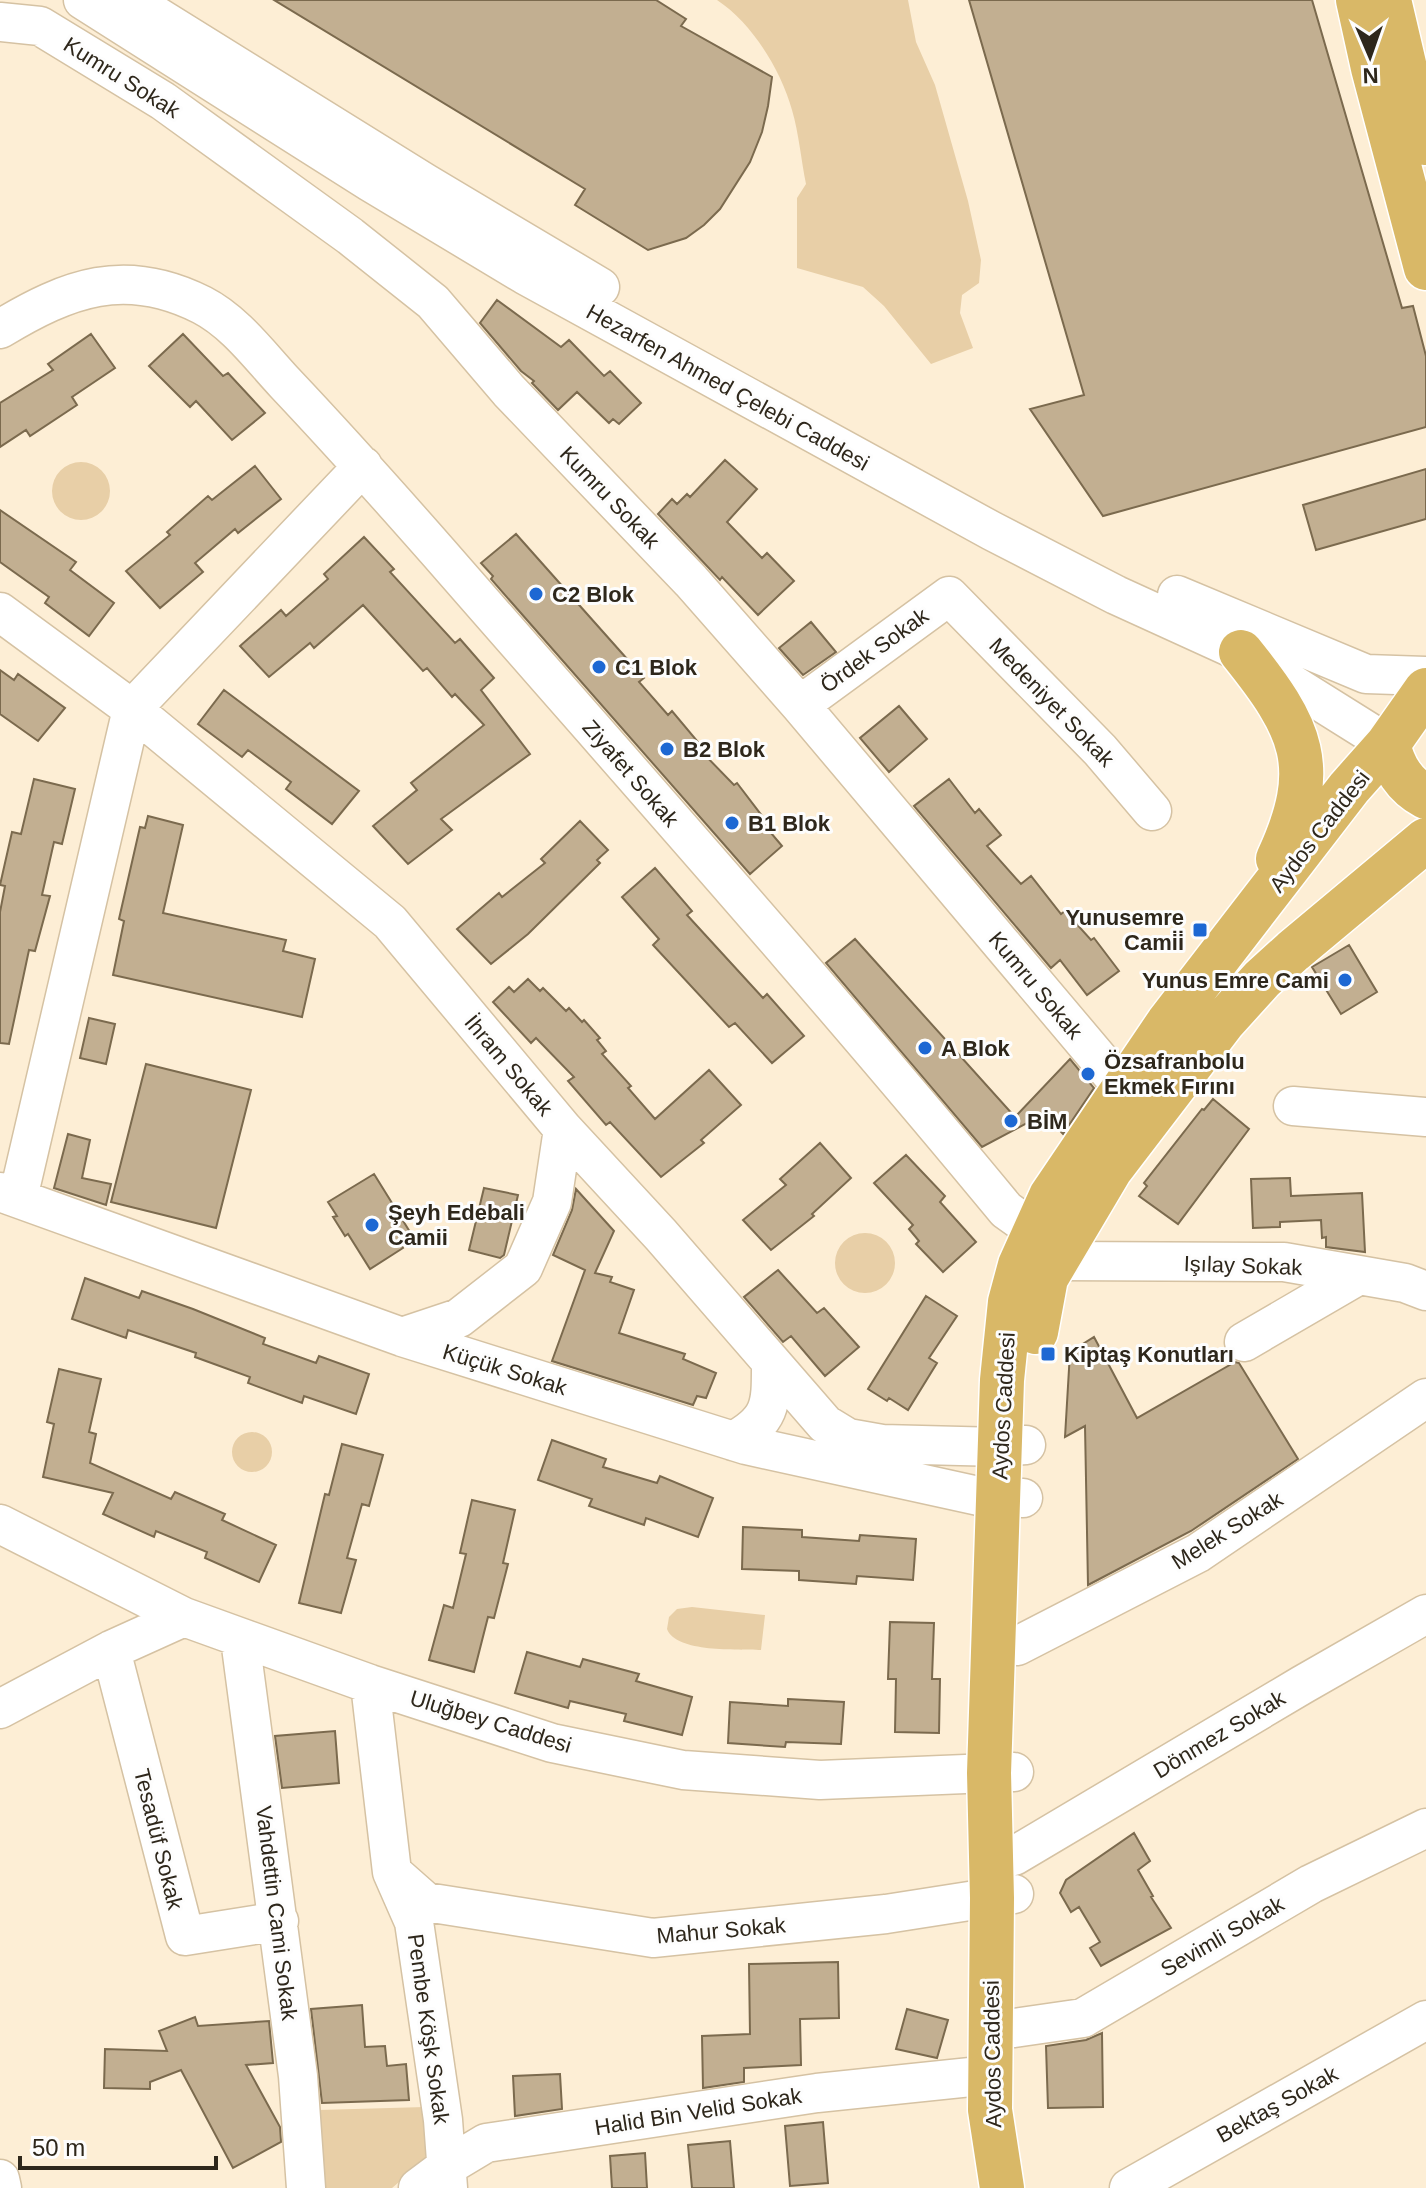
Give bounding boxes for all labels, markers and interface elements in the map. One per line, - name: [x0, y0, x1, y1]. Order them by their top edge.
- north arrow: [1330, 16, 1410, 96]
- street label: Kumru Sokak: [59, 32, 185, 124]
- text: N: [1362, 63, 1379, 88]
- street label: Hezarfen Ahmed Çelebi Caddesi: [582, 299, 873, 476]
- street label: Kumru Sokak: [555, 441, 665, 554]
- place label: C2 Blok: [552, 582, 635, 607]
- marker: C2 Blok: [527, 585, 545, 603]
- street label: Ördek Sokak: [816, 602, 934, 698]
- street label: Medeniyet Sokak: [984, 633, 1120, 772]
- place label: C1 Blok: [615, 655, 698, 680]
- marker: C1 Blok: [590, 658, 608, 676]
- street label: Ziyafet Sokak: [577, 715, 684, 833]
- place label: B2 Blok: [683, 737, 766, 762]
- marker: B2 Blok: [658, 740, 676, 758]
- street label: Aydos Caddesi: [1264, 765, 1375, 897]
- place label: B1 Blok: [748, 811, 831, 836]
- marker: B1 Blok: [723, 814, 741, 832]
- place label: Yunusemre Cami̇i̇: [1065, 905, 1184, 955]
- marker: Yunusemre Cami̇i̇: [1191, 921, 1209, 939]
- street label: Kumru Sokak: [984, 927, 1088, 1045]
- place label: Yunus Emre Cami: [1142, 968, 1329, 993]
- marker: Yunus Emre Cami: [1336, 971, 1354, 989]
- street label: İhram Sokak: [459, 1010, 559, 1121]
- place label: A Blok: [941, 1036, 1011, 1061]
- marker: A Blok: [916, 1039, 934, 1057]
- place label: Özsafranbolu Ekmek Fırını: [1104, 1049, 1245, 1099]
- marker: Özsafranbolu Ekmek Fırını: [1079, 1065, 1097, 1083]
- place label: BİM: [1027, 1109, 1067, 1134]
- marker: BİM: [1002, 1112, 1020, 1130]
- place label: Şeyh Edebali Camii: [388, 1200, 525, 1250]
- marker: Şeyh Edebali Camii: [363, 1216, 381, 1234]
- street label: Işılay Sokak: [1183, 1251, 1304, 1280]
- street label: Aydos Caddesi: [987, 1332, 1020, 1480]
- street label: Küçük Sokak: [440, 1339, 571, 1400]
- place label: Kiptaş Konutları: [1064, 1342, 1234, 1367]
- marker: Kiptaş Konutları: [1039, 1345, 1057, 1363]
- street label: Melek Sokak: [1167, 1486, 1288, 1574]
- street label: Uluğbey Caddesi: [407, 1685, 575, 1758]
- street label: Dönmez Sokak: [1149, 1685, 1290, 1784]
- street label: Tesadüf Sokak: [129, 1766, 188, 1913]
- street label: Vahdettin Cami Sokak: [251, 1804, 302, 2023]
- street label: Sevimli Sokak: [1156, 1891, 1289, 1982]
- street label: Mahur Sokak: [655, 1912, 788, 1949]
- street label: Pembe Köşk Sokak: [403, 1932, 454, 2127]
- street label: Aydos Caddesi: [979, 1980, 1006, 2128]
- street label: Bektaş Sokak: [1212, 2060, 1343, 2148]
- street label: Halid Bin Velid Sokak: [593, 2083, 804, 2140]
- scale bar: [20, 2120, 216, 2170]
- text: 50 m: [32, 2134, 85, 2161]

